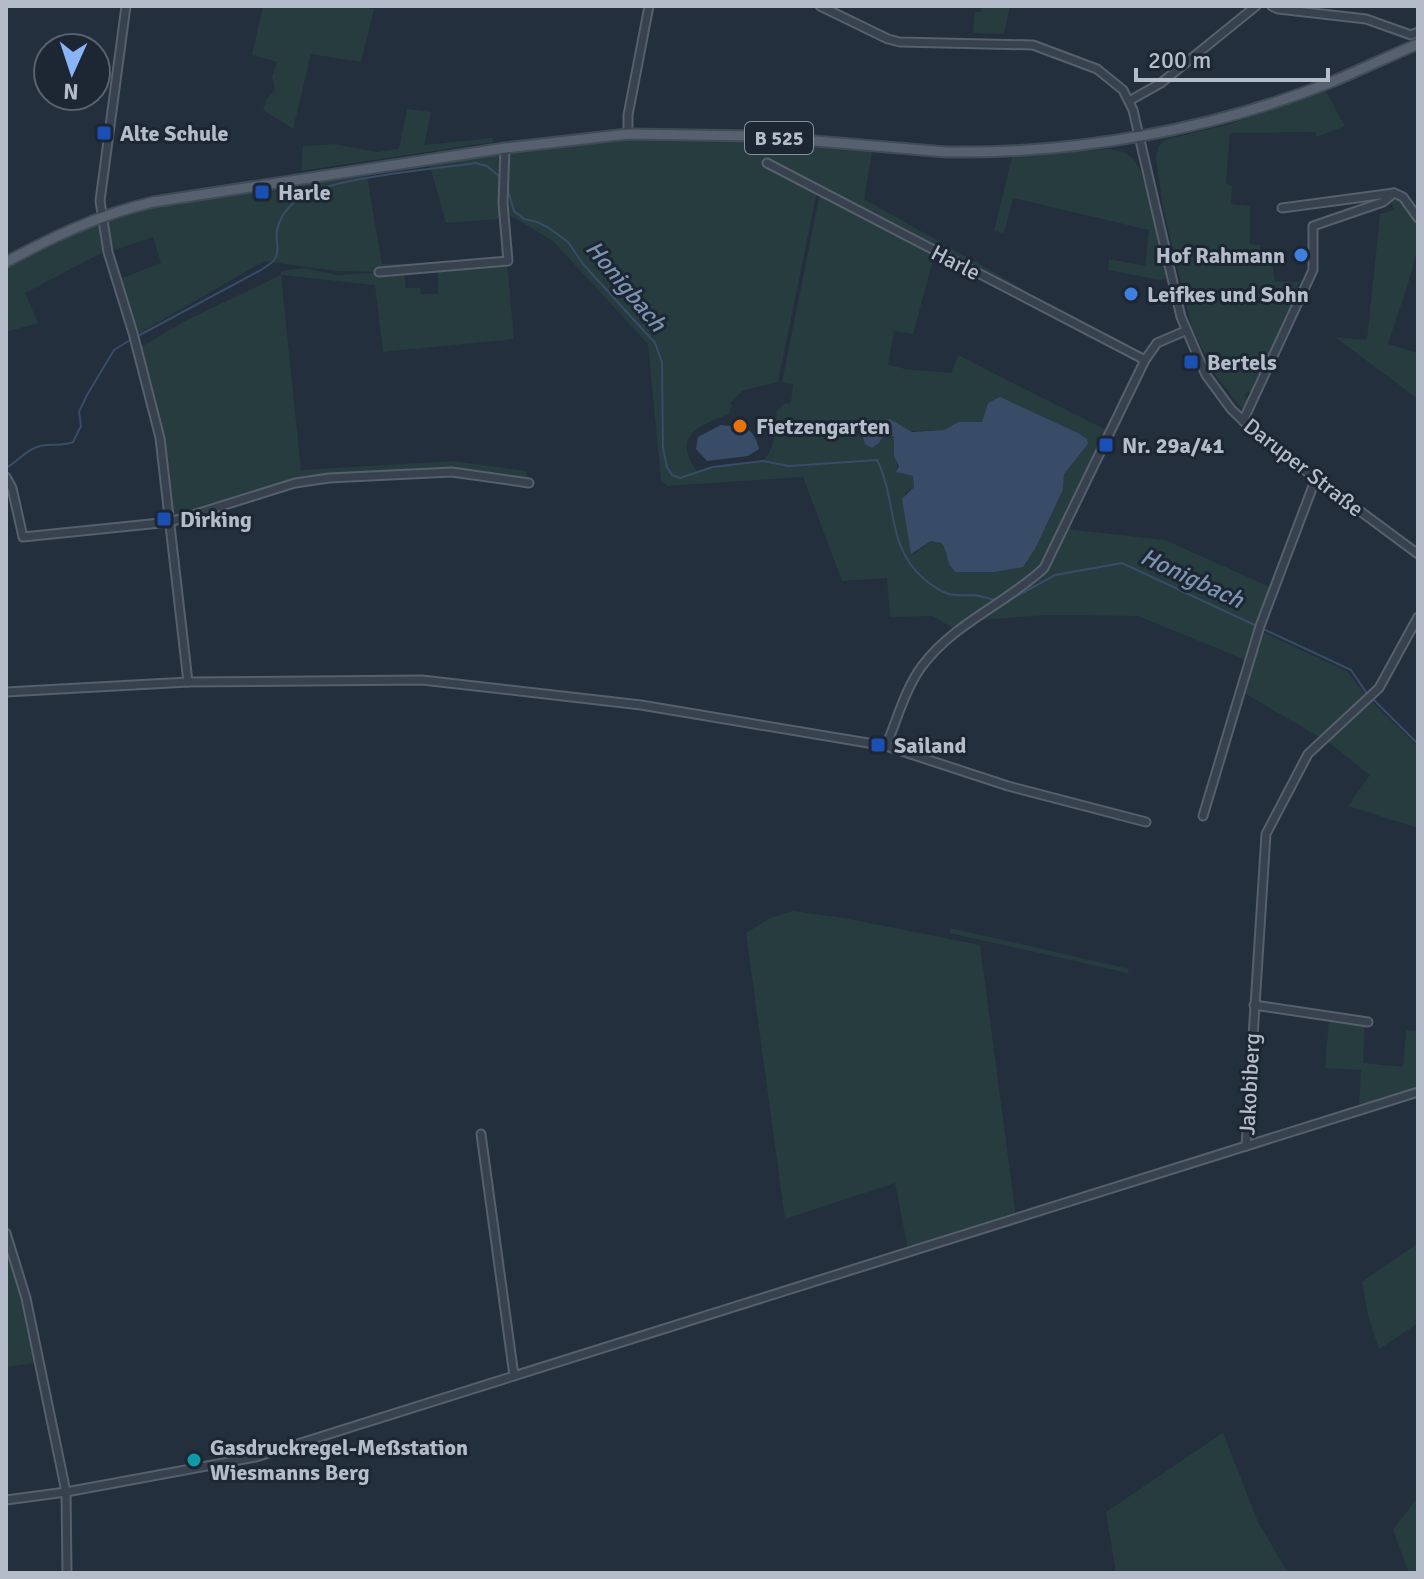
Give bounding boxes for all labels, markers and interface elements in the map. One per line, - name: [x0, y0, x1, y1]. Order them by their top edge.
- north arrow: [32, 32, 112, 112]
- scale bar: [1136, 32, 1328, 82]
- text: 200 m: [1148, 45, 1211, 75]
- text: N: [63, 78, 79, 105]
- place label: Alte Schule: [120, 120, 229, 147]
- road number: B 525: [745, 122, 813, 154]
- marker: Alte Schule: [95, 124, 113, 142]
- place label: Harle: [278, 179, 331, 206]
- marker: Harle: [253, 183, 271, 201]
- water label: Honigbach: [579, 234, 673, 339]
- street label: Harle: [927, 239, 985, 286]
- place label: Hof Rahmann: [1156, 242, 1285, 269]
- marker: Hof Rahmann: [1292, 246, 1310, 264]
- place label: Leifkes und Sohn: [1147, 281, 1309, 308]
- marker: Leifkes und Sohn: [1122, 285, 1140, 303]
- place label: Bertels: [1207, 349, 1277, 376]
- marker: Bertels: [1182, 353, 1200, 371]
- street label: Daruper Straße: [1238, 412, 1369, 523]
- place label: Fietzengarten: [756, 413, 890, 440]
- marker: Fietzengarten: [731, 417, 749, 435]
- place label: Nr. 29a/41: [1122, 432, 1224, 459]
- marker: Nr. 29a/41: [1097, 436, 1115, 454]
- place label: Dirking: [180, 506, 252, 533]
- marker: Dirking: [155, 510, 173, 528]
- water label: Honigbach: [1136, 541, 1249, 615]
- place label: Sailand: [894, 732, 966, 759]
- marker: Sailand: [869, 736, 887, 754]
- street label: Jakobiberg: [1233, 1032, 1266, 1136]
- place label: Gasdruckregel-Meßstation Wiesmanns Berg: [210, 1434, 468, 1486]
- marker: Gasdruckregel-Meßstation Wiesmanns Berg: [185, 1451, 203, 1469]

